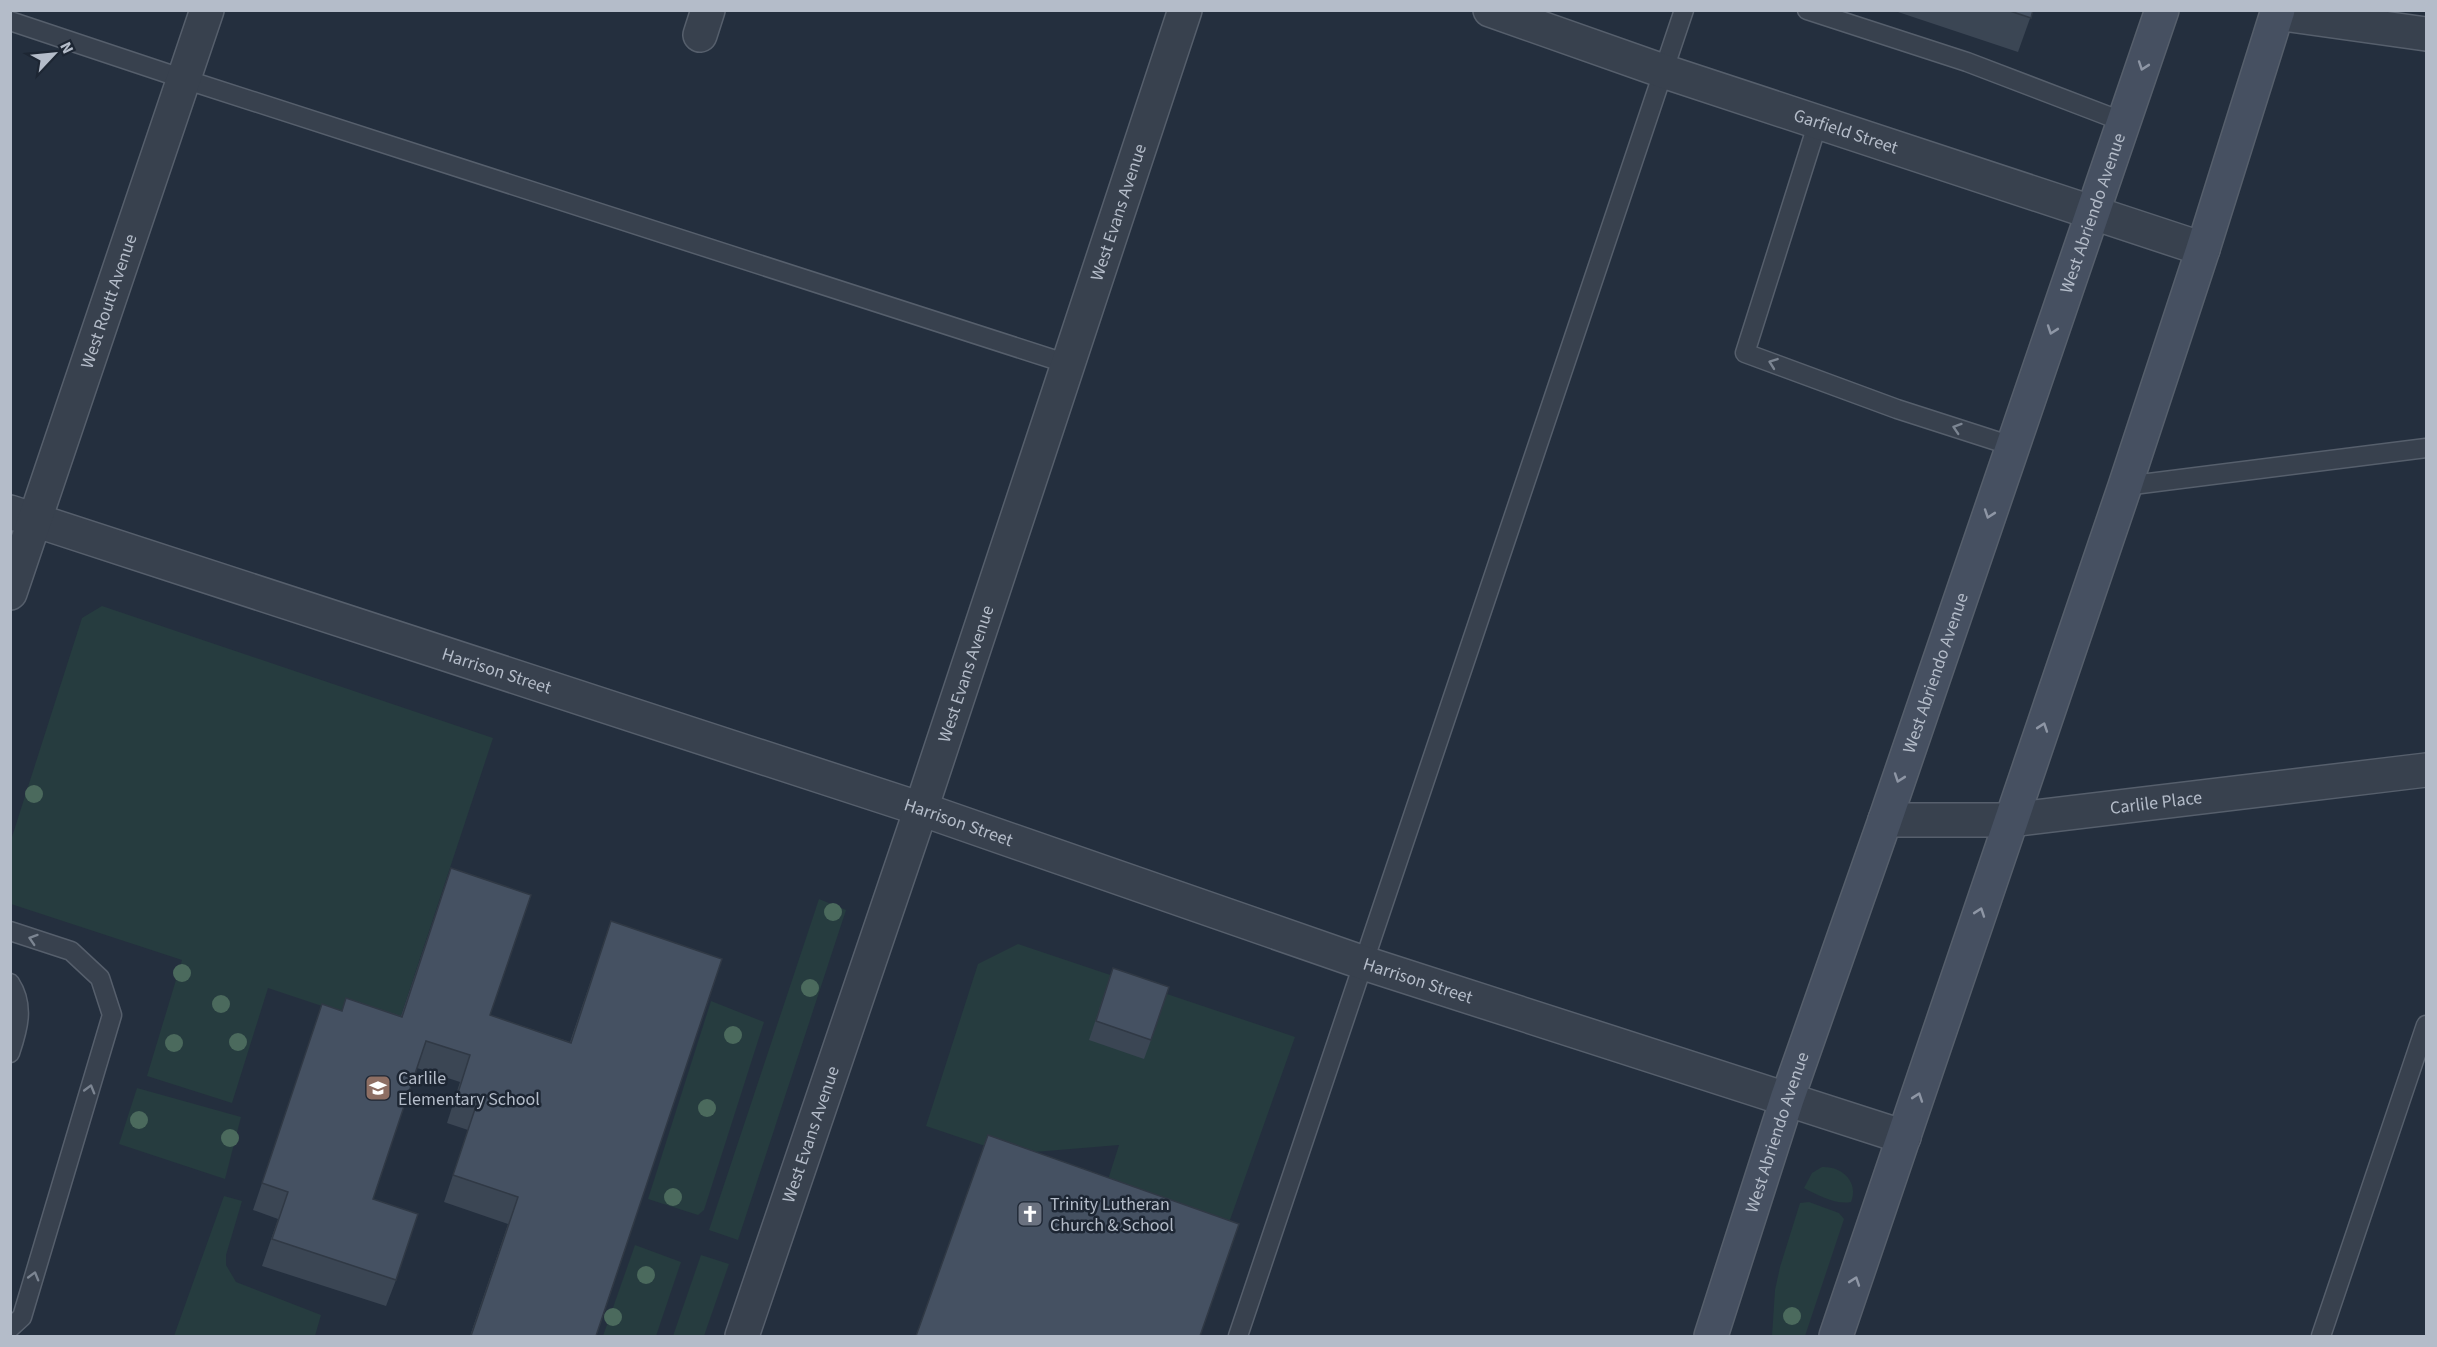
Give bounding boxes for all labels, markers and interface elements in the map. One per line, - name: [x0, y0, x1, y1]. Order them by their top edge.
- north arrow: [24, 24, 84, 84]
- text: N: [54, 38, 79, 57]
- one-way arrow: [2138, 60, 2151, 71]
- street label: Garfield Street: [1790, 102, 1901, 160]
- street label: West Abriendo Avenue: [2054, 129, 2132, 297]
- street label: West Evans Avenue: [1084, 140, 1152, 284]
- street label: West Routt Avenue: [74, 231, 143, 372]
- one-way arrow: [2047, 324, 2060, 335]
- one-way arrow: [1768, 358, 1779, 370]
- one-way arrow: [1952, 423, 1963, 435]
- one-way arrow: [1984, 508, 1997, 519]
- street label: West Abriendo Avenue: [1896, 589, 1974, 757]
- street label: West Evans Avenue: [931, 602, 1000, 746]
- street label: Harrison Street: [439, 641, 555, 700]
- one-way arrow: [2036, 722, 2048, 733]
- one-way arrow: [1894, 772, 1907, 783]
- street label: Carlile Place: [2109, 785, 2203, 820]
- street label: Harrison Street: [901, 792, 1016, 853]
- one-way arrow: [1973, 907, 1986, 918]
- one-way arrow: [29, 933, 39, 946]
- street label: Harrison Street: [1360, 951, 1476, 1010]
- street label: West Abriendo Avenue: [1739, 1048, 1815, 1216]
- street label: West Evans Avenue: [776, 1063, 845, 1206]
- place label: Carlile Elementary School: [398, 1066, 540, 1112]
- school or university icon: Carlile Elementary School: [363, 1073, 393, 1103]
- one-way arrow: [83, 1084, 95, 1095]
- one-way arrow: [1910, 1092, 1923, 1103]
- place label: Trinity Lutheran Church & School: [1050, 1192, 1174, 1238]
- church icon: Trinity Lutheran Church & School: [1015, 1199, 1045, 1229]
- one-way arrow: [27, 1271, 39, 1282]
- one-way arrow: [1847, 1276, 1860, 1287]

